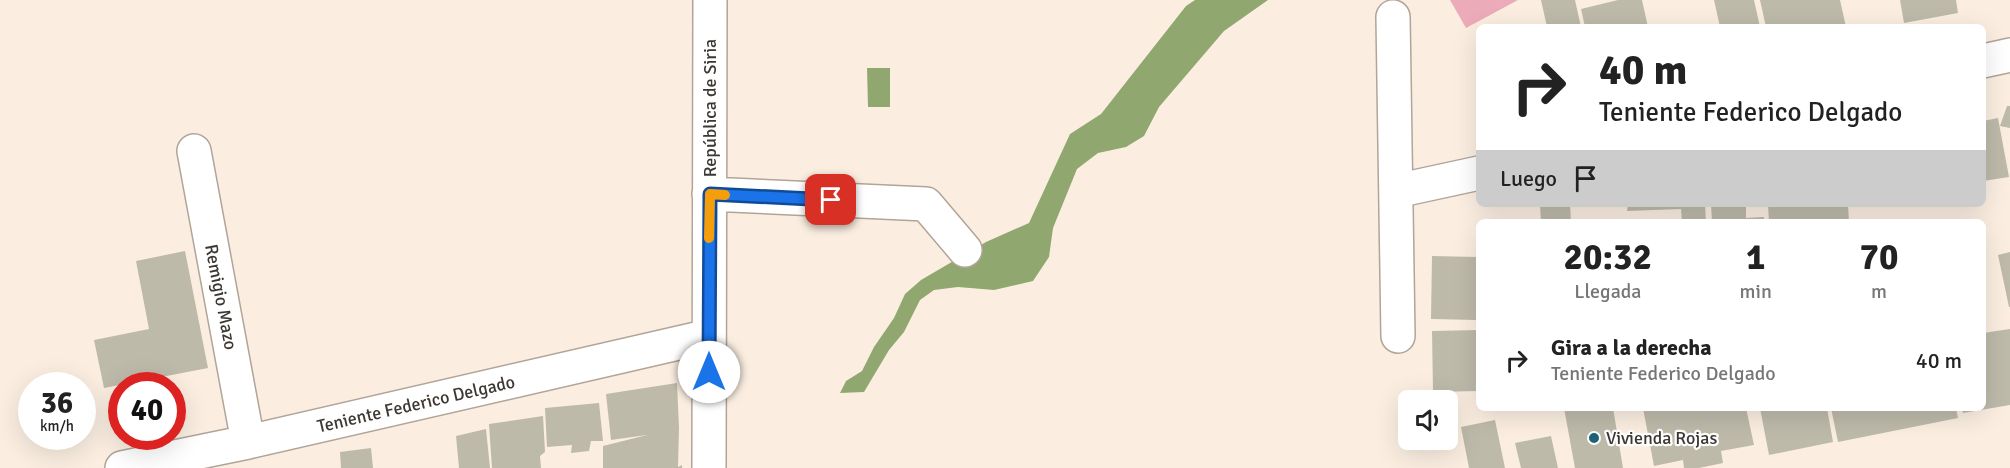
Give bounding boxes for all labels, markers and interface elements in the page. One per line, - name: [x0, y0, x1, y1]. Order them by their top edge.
- street label: República de Siria: [699, 39, 721, 177]
- text: 40 m: [1599, 45, 1688, 96]
- icon: right: [1500, 48, 1578, 126]
- text: Teniente Federico Delgado: [1599, 96, 1902, 129]
- icon: arrive: [1569, 162, 1602, 195]
- text: Luego: [1500, 165, 1557, 192]
- pin: [805, 174, 856, 225]
- icon: arrive: [814, 183, 847, 216]
- text: 20:32: [1564, 235, 1652, 280]
- text: 1: [1746, 235, 1765, 280]
- text: 70: [1859, 235, 1898, 280]
- street label: Remigio Mazo: [200, 242, 242, 352]
- text: Llegada: [1574, 279, 1641, 304]
- text: min: [1740, 279, 1772, 304]
- text: m: [1871, 279, 1887, 304]
- text: Gira a la derecha: [1551, 334, 1712, 361]
- position arrow: [677, 340, 741, 404]
- icon: right: [1500, 344, 1533, 377]
- text: 40 m: [1916, 347, 1962, 374]
- text: Teniente Federico Delgado: [1551, 361, 1776, 386]
- street label: Teniente Federico Delgado: [315, 371, 517, 437]
- speed limit sign: 40: [108, 372, 186, 450]
- text: 36: [41, 385, 73, 422]
- map controls: [1398, 390, 1458, 450]
- button: sound: [1398, 390, 1458, 450]
- text: km/h: [40, 417, 74, 435]
- place label: Vivienda Rojas: [1606, 427, 1717, 449]
- marker: Vivienda Rojas: [1587, 431, 1601, 445]

